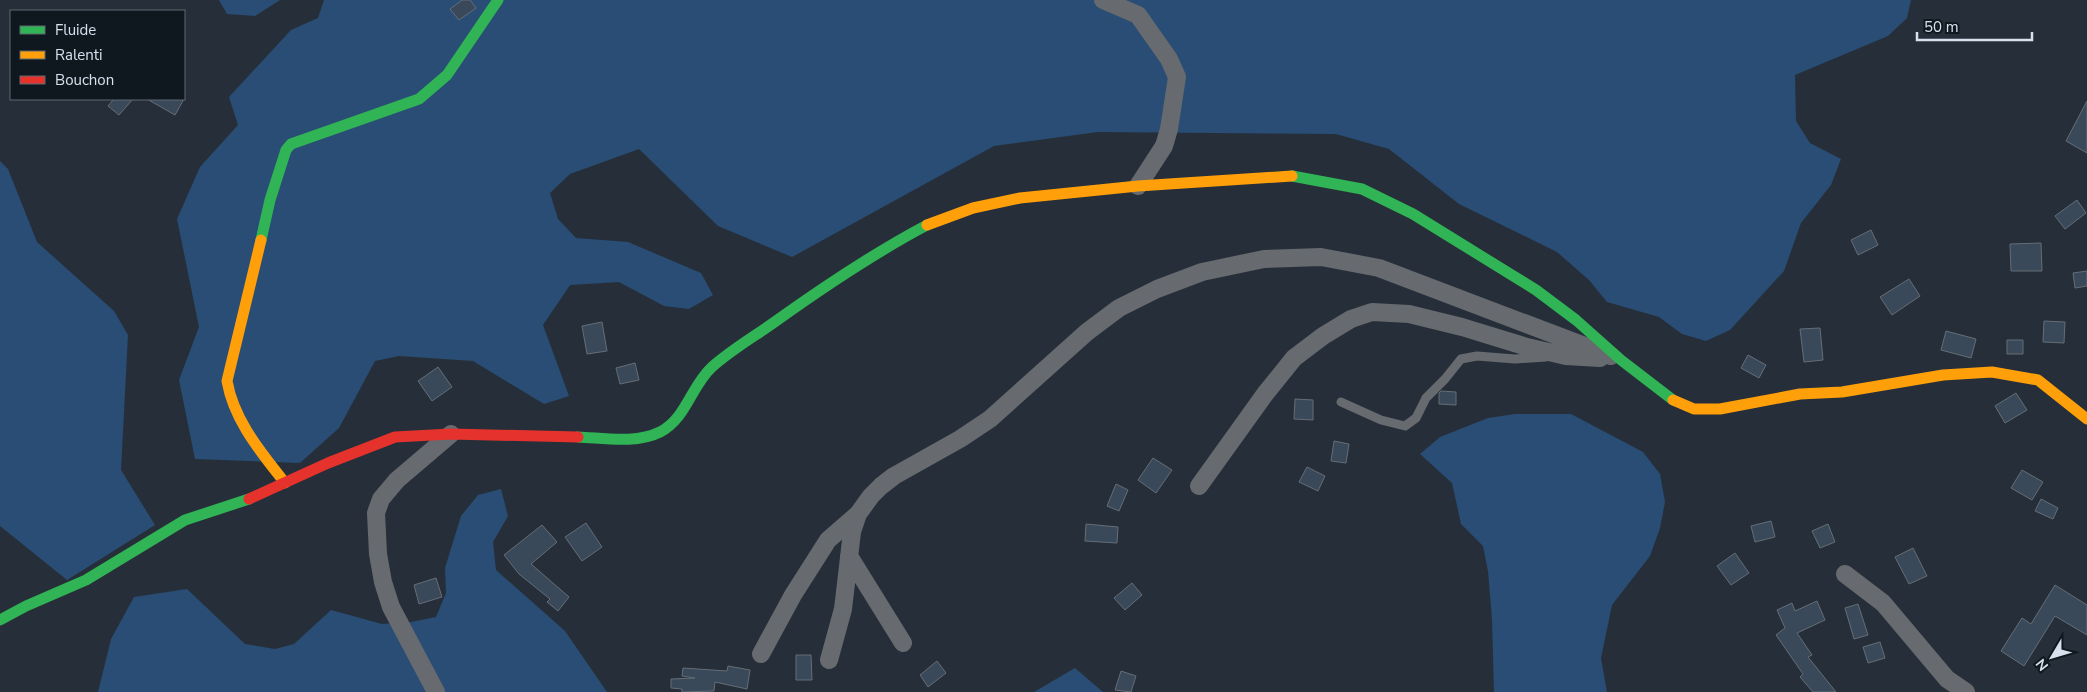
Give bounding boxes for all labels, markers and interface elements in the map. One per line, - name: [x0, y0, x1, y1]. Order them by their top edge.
- legend: [10, 10, 185, 100]
- scale bar: [1917, 10, 2032, 42]
- text: 50 m: [1924, 17, 1959, 37]
- text: Fluide: [55, 20, 96, 40]
- text: Ralenti: [55, 45, 103, 65]
- text: Bouchon: [55, 70, 114, 90]
- north arrow: [2027, 632, 2077, 682]
- text: N: [2031, 655, 2053, 675]

